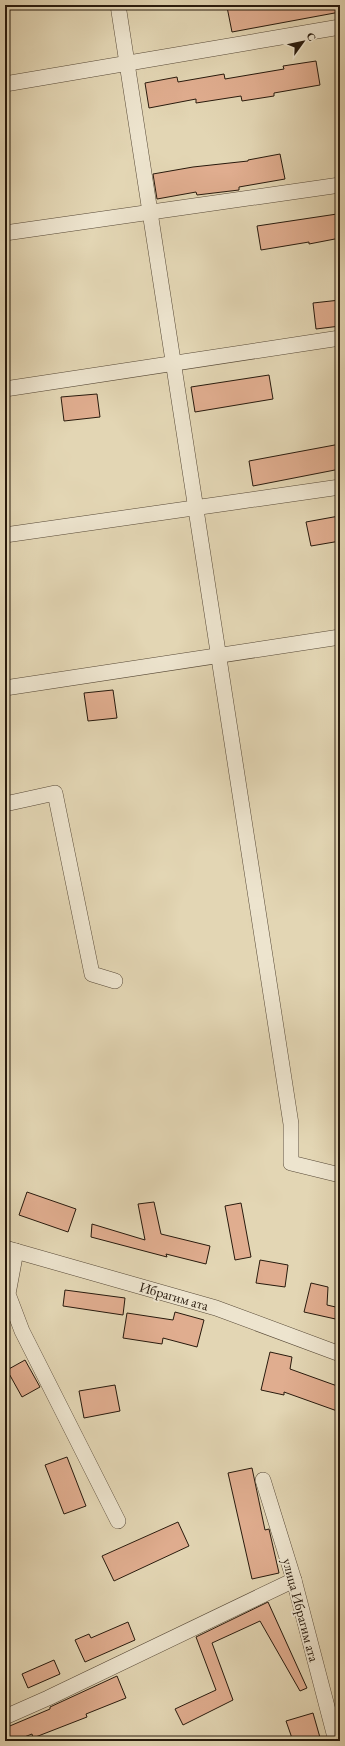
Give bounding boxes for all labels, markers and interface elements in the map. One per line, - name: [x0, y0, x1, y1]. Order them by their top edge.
- north arrow: [283, 22, 323, 62]
- text: С: [303, 29, 319, 44]
- street label: Ибрагим ата: [137, 1278, 211, 1315]
- street label: улица Ибрагим ата: [279, 1556, 324, 1664]

